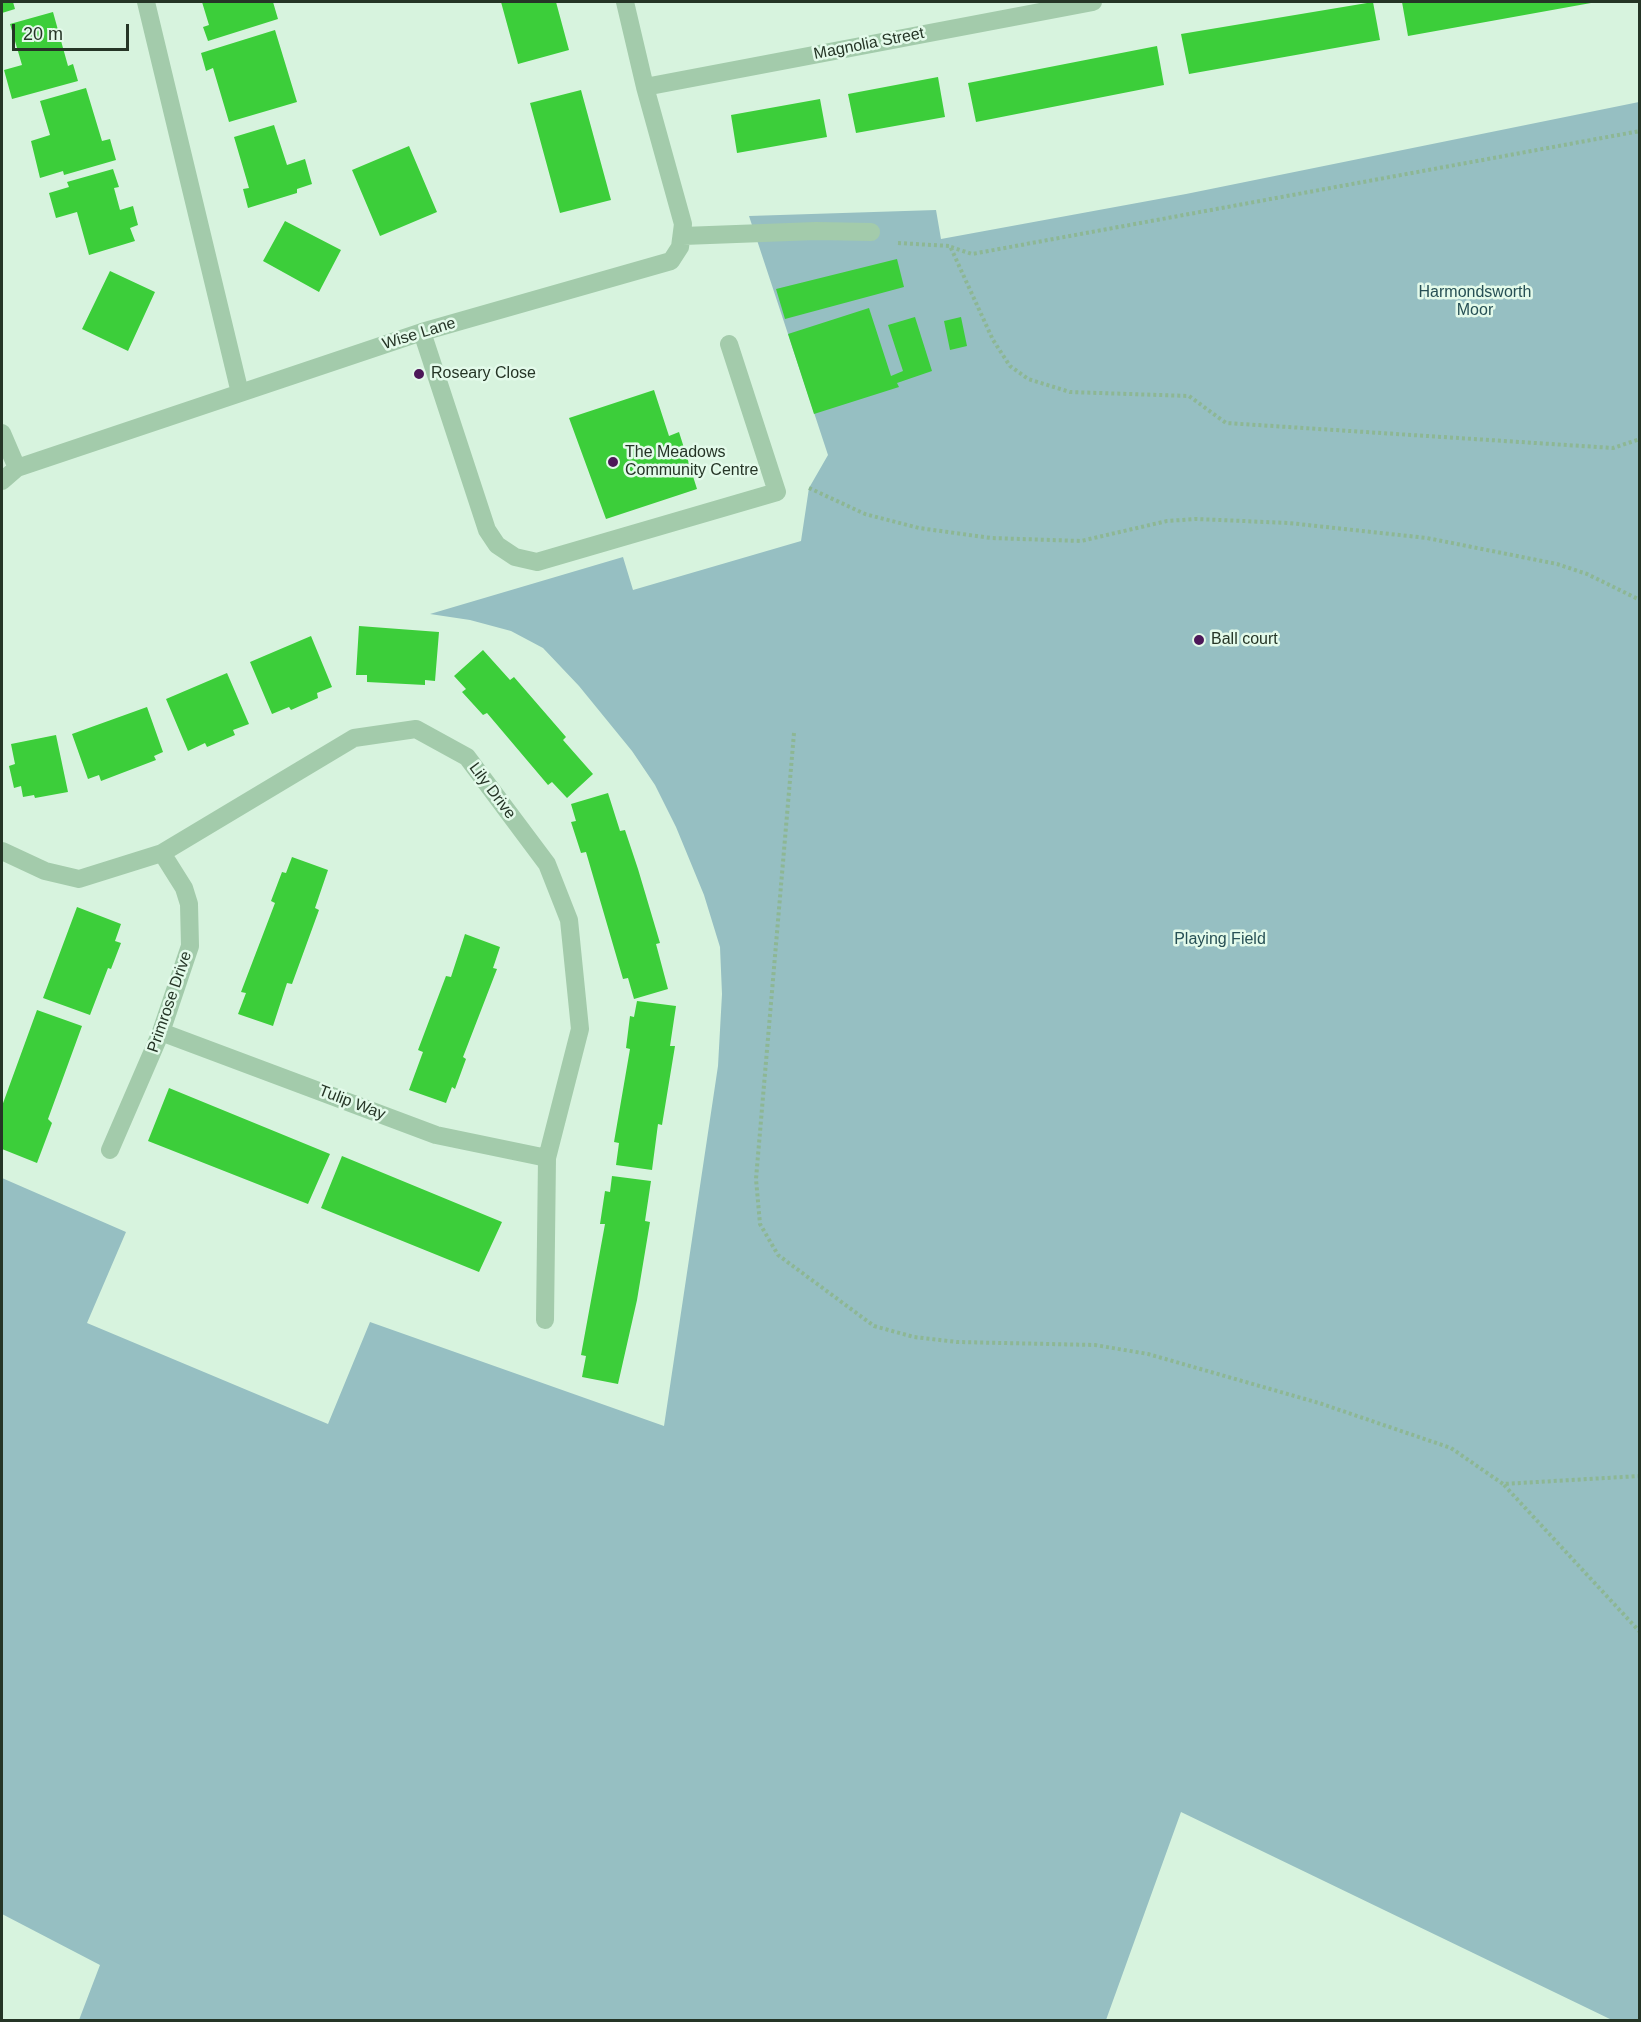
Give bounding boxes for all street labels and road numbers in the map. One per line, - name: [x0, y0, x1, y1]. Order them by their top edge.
- street label: Magnolia Street: [812, 24, 926, 64]
- street label: Wise Lane: [380, 314, 458, 354]
- street label: Lily Drive: [465, 759, 519, 823]
- street label: Primrose Drive: [144, 949, 196, 1055]
- street label: Tulip Way: [316, 1082, 388, 1124]

